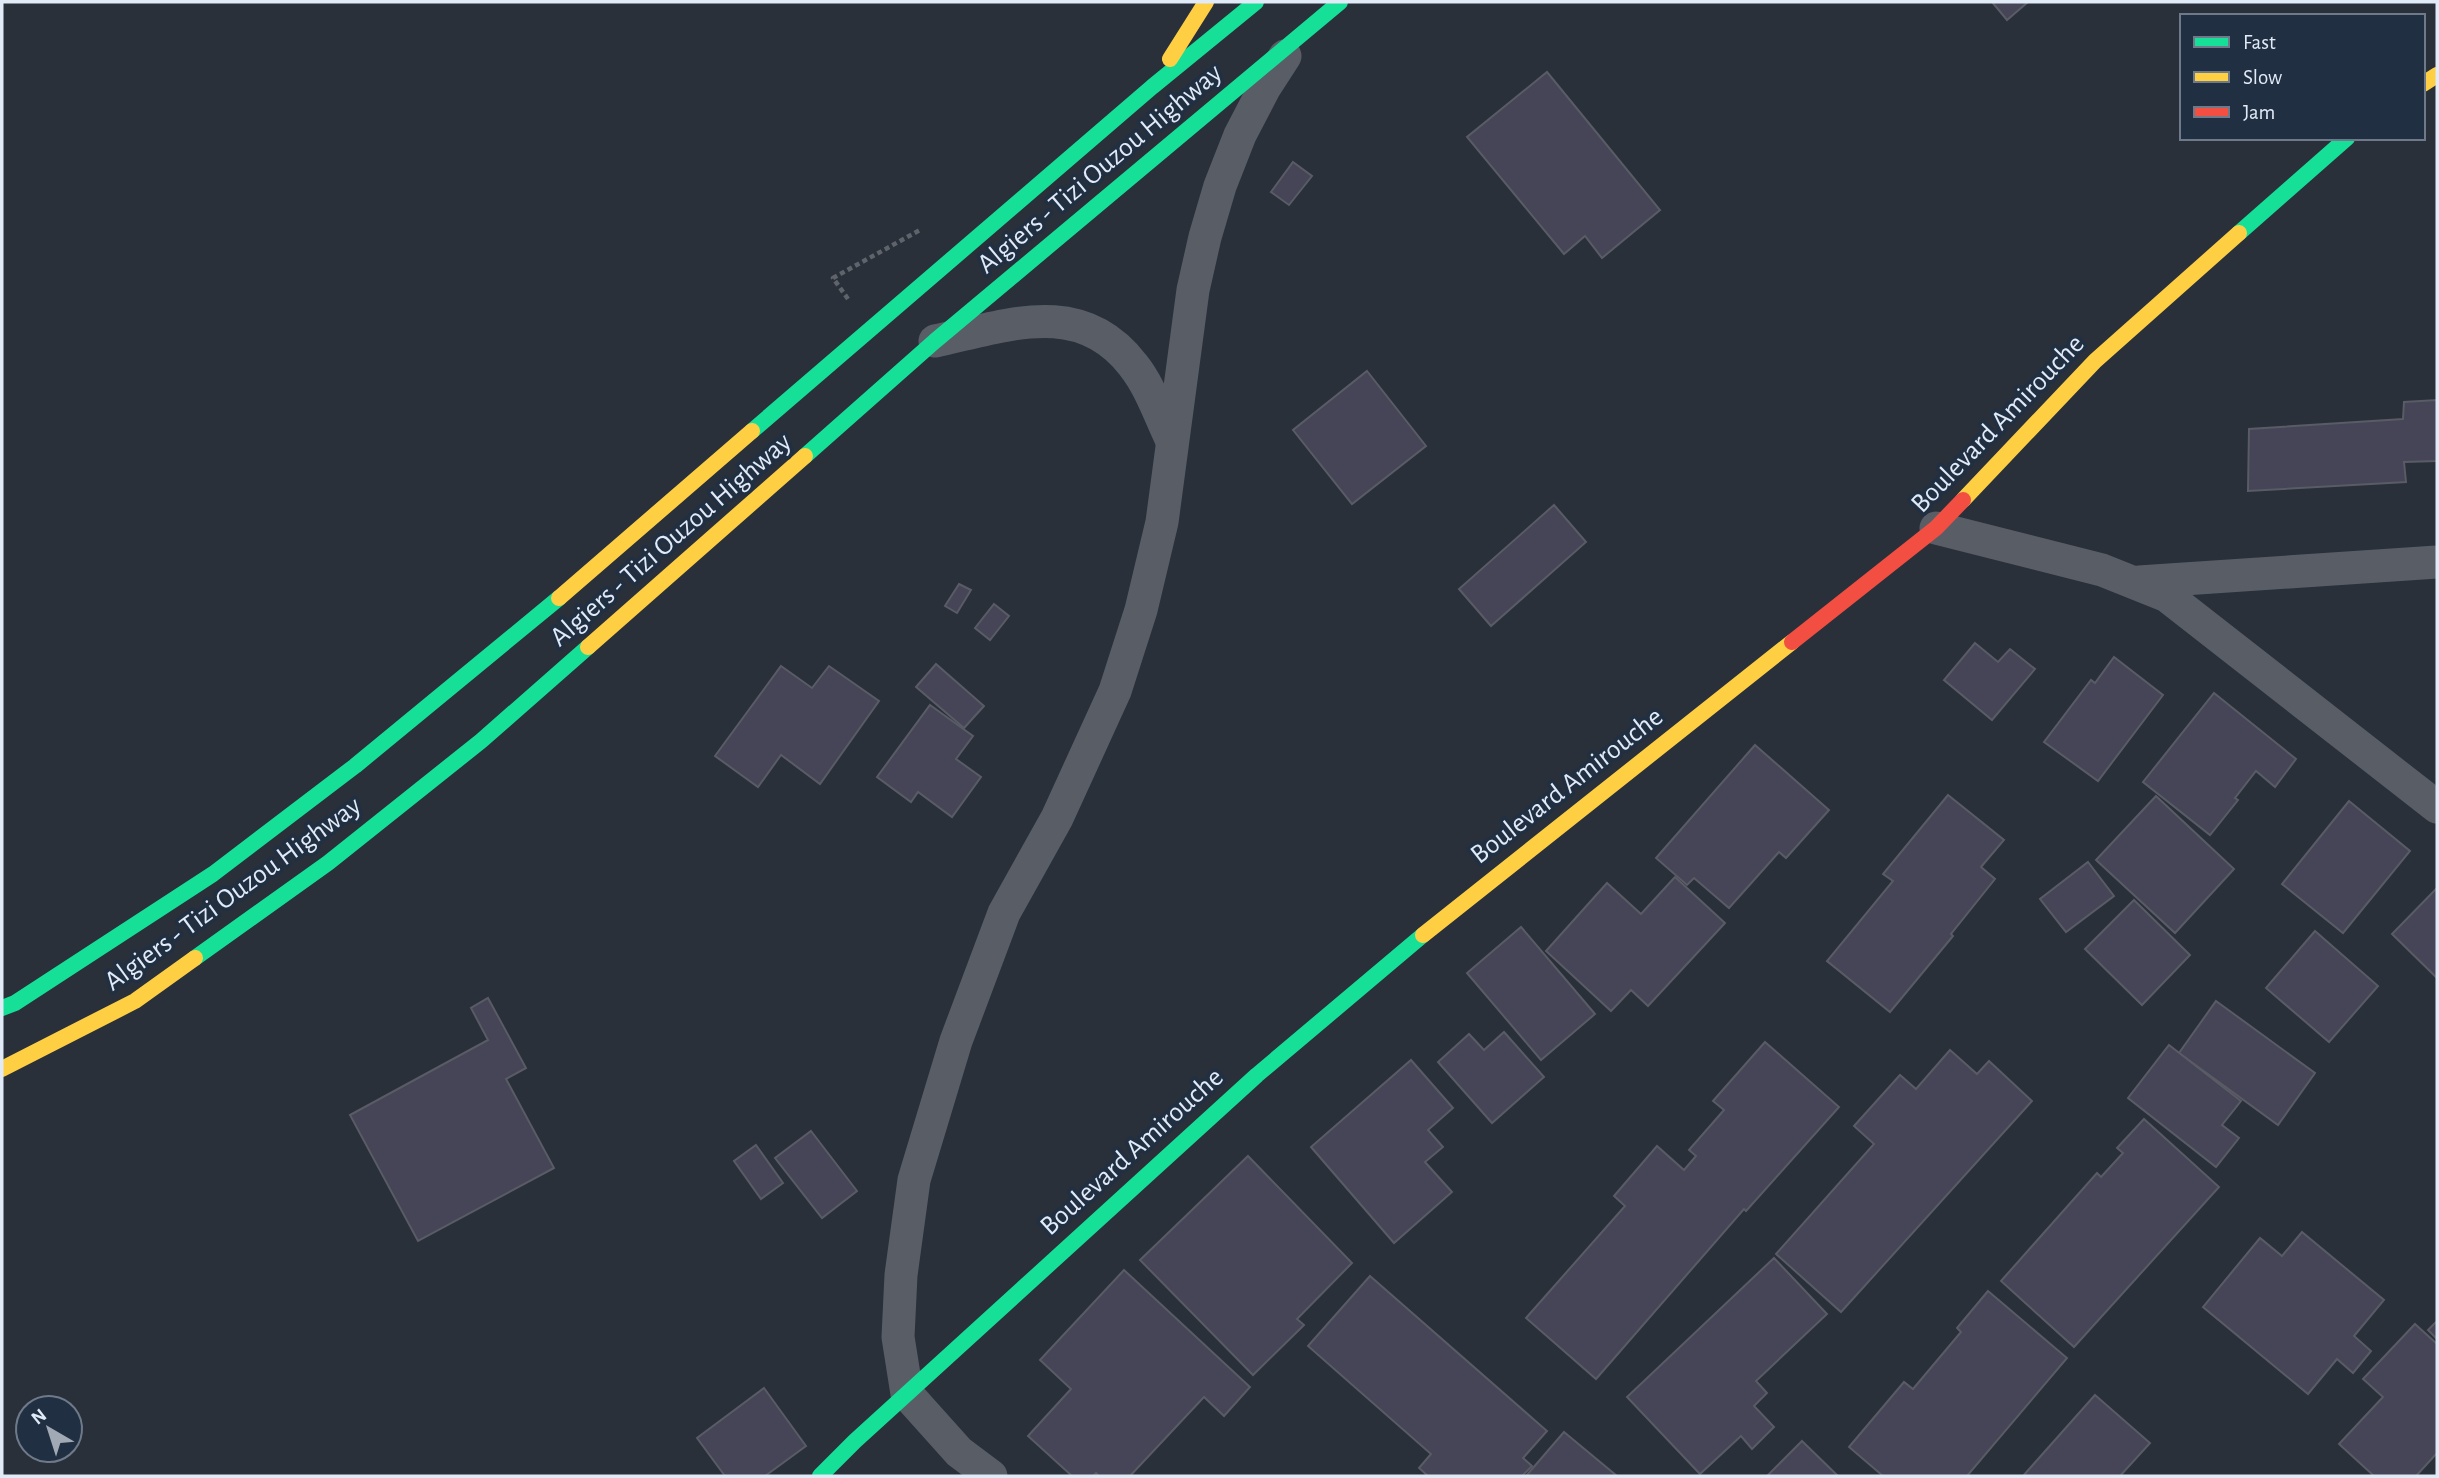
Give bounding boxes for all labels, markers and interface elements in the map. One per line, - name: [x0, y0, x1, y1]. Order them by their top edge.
- legend: [2180, 14, 2425, 140]
- text: Fast: [2243, 32, 2276, 53]
- street label: Algiers - Tizi Ouzou Highway: [972, 59, 1228, 279]
- text: Slow: [2243, 67, 2282, 88]
- text: Jam: [2243, 102, 2275, 123]
- street label: Boulevard Amirouche: [1906, 330, 2090, 518]
- street label: Algiers - Tizi Ouzou Highway: [545, 428, 797, 652]
- street label: Boulevard Amirouche: [1466, 703, 1668, 869]
- street label: Algiers - Tizi Ouzou Highway: [100, 792, 366, 996]
- street label: Boulevard Amirouche: [1035, 1063, 1229, 1241]
- north arrow: [14, 1394, 84, 1464]
- text: N: [28, 1405, 50, 1428]

